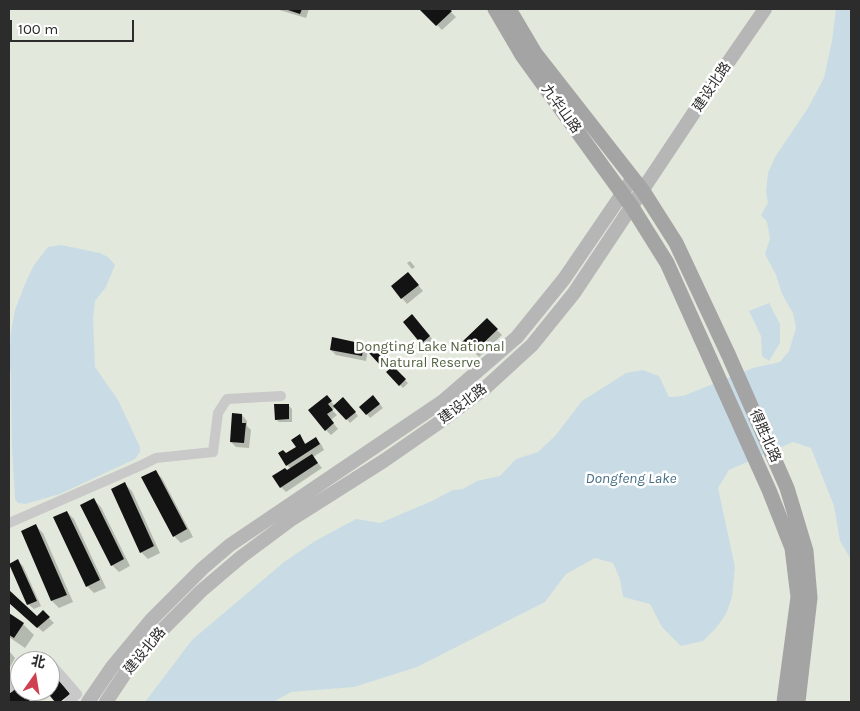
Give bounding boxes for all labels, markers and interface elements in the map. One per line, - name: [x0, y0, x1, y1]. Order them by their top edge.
- scale bar: [12, 10, 136, 42]
- text: 100 m: [18, 20, 58, 38]
- street label: 建设北路: [689, 59, 735, 115]
- street label: 九华山路: [538, 81, 584, 137]
- park label: Dongting Lake National Natural Reserve: [355, 339, 505, 372]
- street label: 建设北路: [436, 380, 490, 428]
- street label: 得胜北路: [746, 407, 784, 465]
- water label: Dongfeng Lake: [585, 470, 677, 488]
- street label: 建设北路: [121, 624, 169, 678]
- north arrow: [10, 651, 60, 701]
- text: 北: [30, 652, 47, 672]

